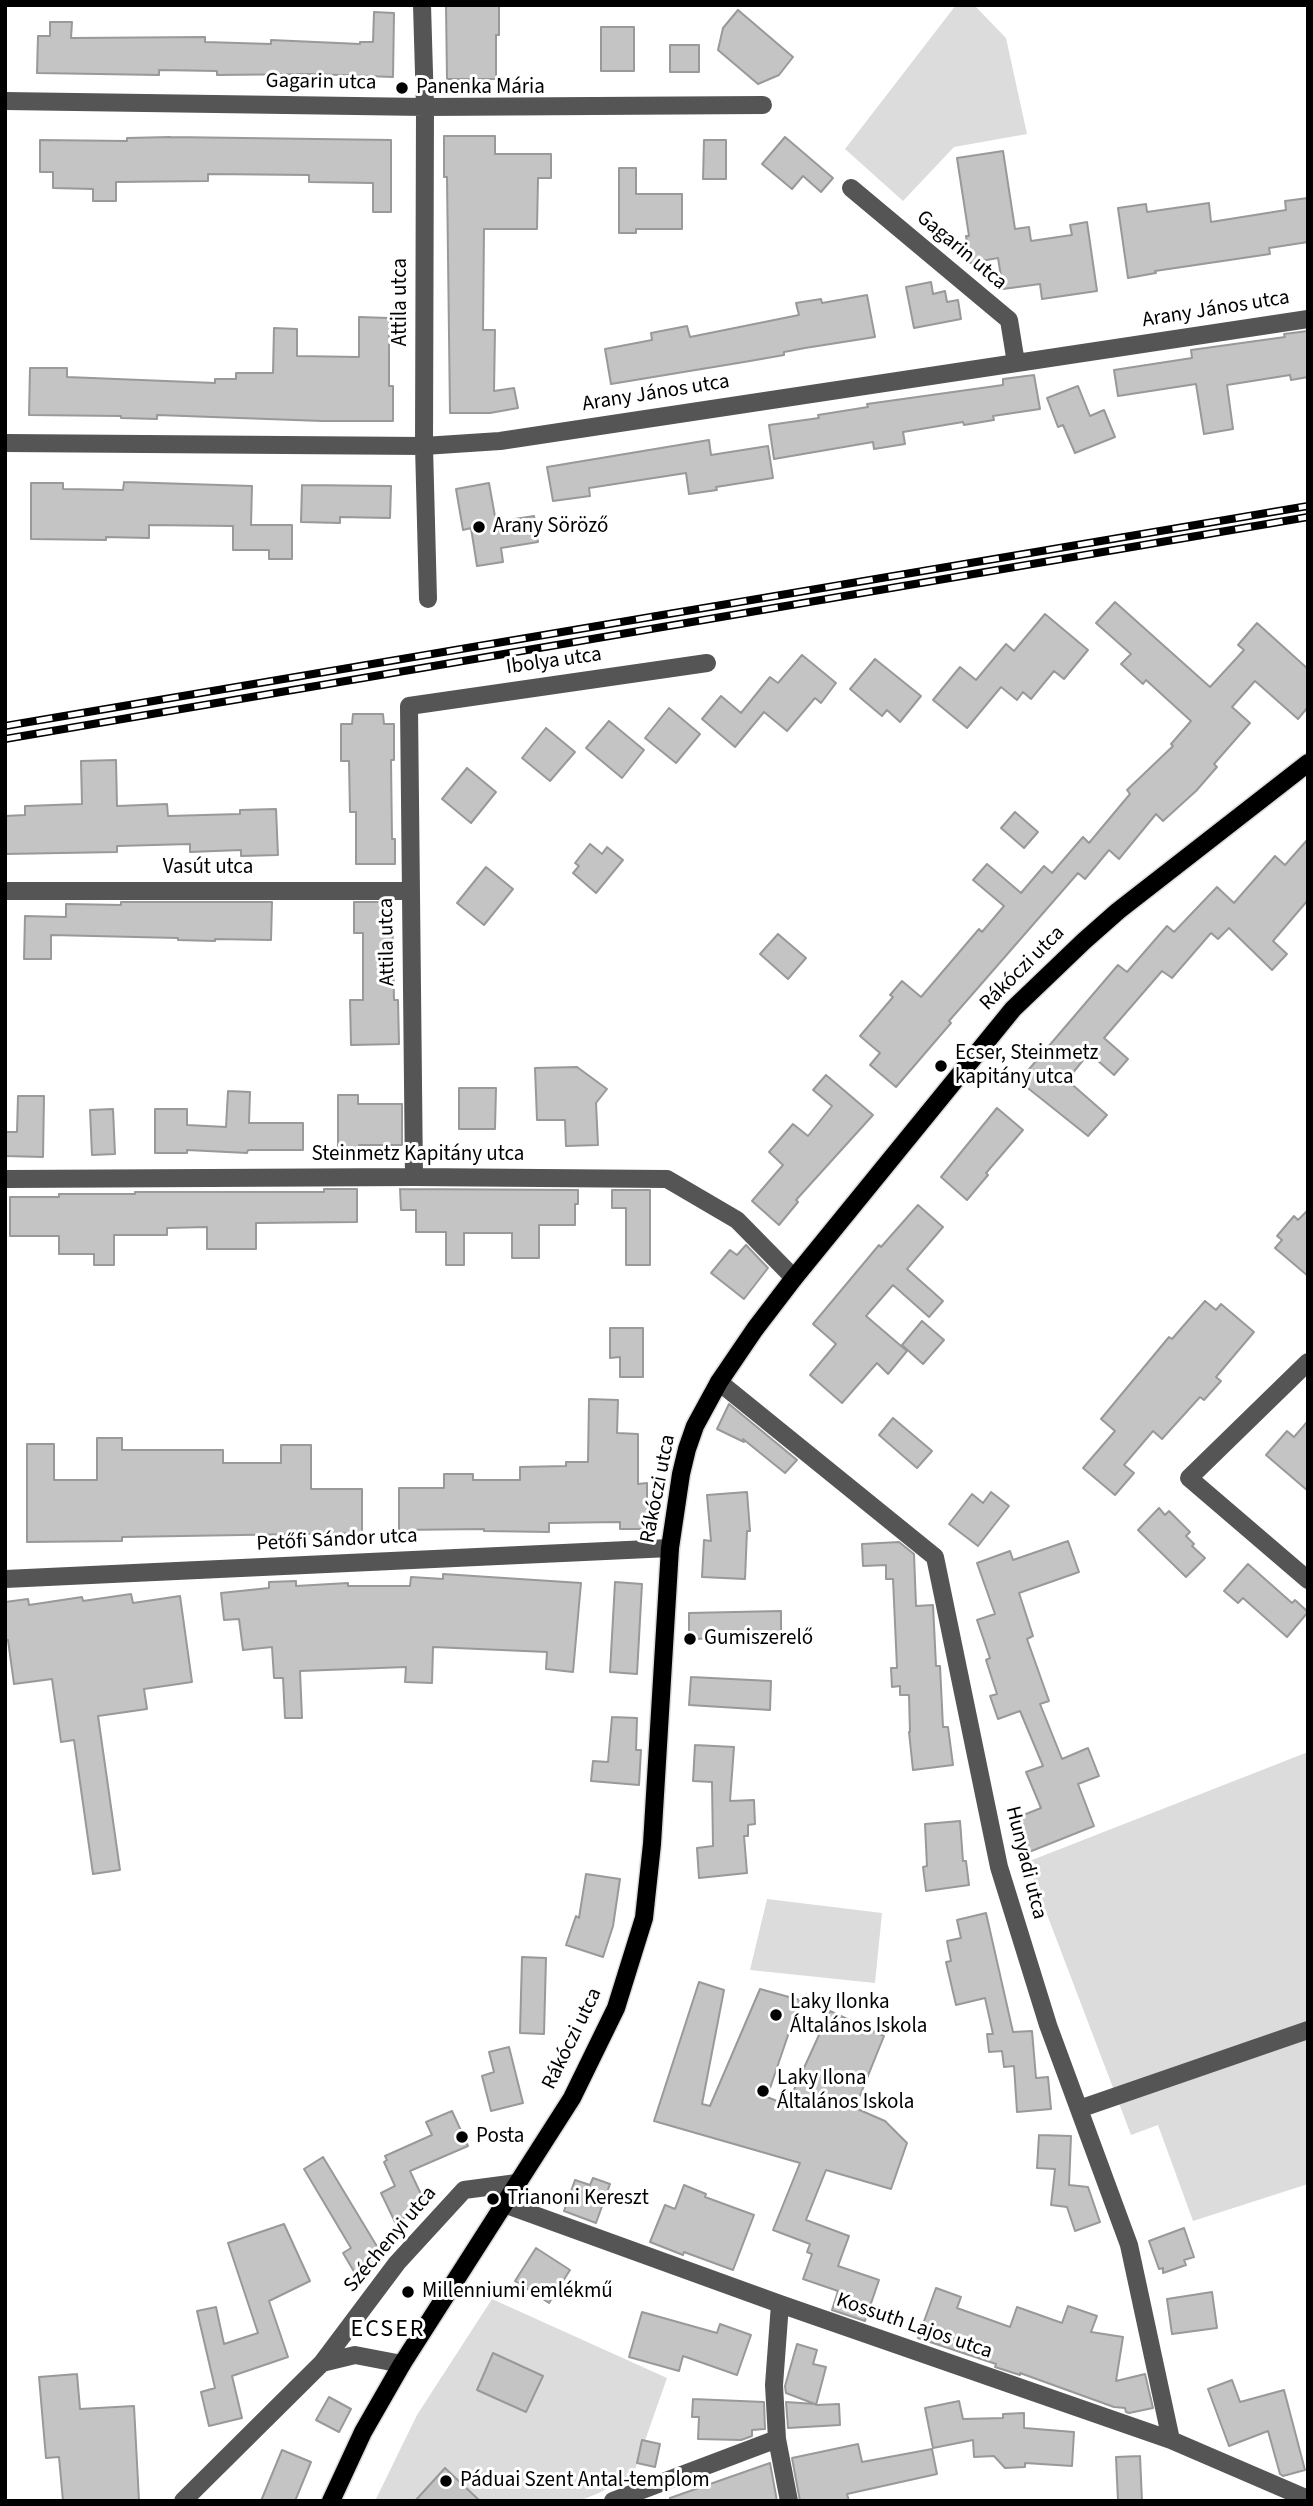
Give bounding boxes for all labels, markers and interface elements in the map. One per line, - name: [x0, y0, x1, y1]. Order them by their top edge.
- street label: Gagarin utca: [265, 69, 377, 97]
- place label: Panenka Mária: [416, 75, 545, 101]
- marker: Panenka Mária: [394, 80, 410, 96]
- street label: Gagarin utca: [911, 206, 1011, 296]
- street label: Attila utca: [388, 258, 414, 346]
- street label: Arany János utca: [1140, 286, 1292, 334]
- street label: Arany János utca: [580, 370, 732, 418]
- place label: Arany Söröző: [493, 514, 608, 540]
- marker: Arany Söröző: [471, 519, 487, 535]
- street label: Ibolya utca: [505, 643, 603, 681]
- street label: Vasút utca: [163, 855, 253, 881]
- street label: Attila utca: [375, 898, 401, 986]
- street label: Rákóczi utca: [975, 921, 1071, 1017]
- place label: Ecser, Steinmetz kapitány utca: [955, 1041, 1098, 1091]
- marker: Ecser, Steinmetz kapitány utca: [933, 1058, 949, 1074]
- street label: Steinmetz Kapitány utca: [312, 1142, 524, 1168]
- street label: Rákóczi utca: [636, 1433, 682, 1545]
- street label: Petőfi Sándor utca: [256, 1524, 418, 1558]
- place label: Gumiszerelő: [704, 1626, 813, 1652]
- marker: Gumiszerelő: [682, 1631, 698, 1647]
- street label: Hunyadi utca: [999, 1804, 1051, 1922]
- street label: Rákóczi utca: [538, 1984, 608, 2094]
- place label: Laky Ilonka Általános Iskola: [790, 1990, 927, 2040]
- marker: Laky Ilonka Általános Iskola: [768, 2007, 784, 2023]
- place label: Laky Ilona Általános Iskola: [777, 2066, 914, 2116]
- marker: Laky Ilona Általános Iskola: [755, 2083, 771, 2099]
- place label: Posta: [476, 2124, 524, 2150]
- marker: Posta: [454, 2129, 470, 2145]
- street label: Széchenyi utca: [339, 2182, 443, 2298]
- place label: Trianoni Kereszt: [507, 2186, 649, 2212]
- marker: Trianoni Kereszt: [485, 2191, 501, 2207]
- place label: Millenniumi emlékmű: [422, 2279, 613, 2305]
- marker: Millenniumi emlékmű: [400, 2284, 416, 2300]
- street label: Kossuth Lajos utca: [833, 2288, 995, 2366]
- district label: ECSER: [351, 2317, 425, 2345]
- place label: Páduai Szent Antal-templom: [460, 2468, 710, 2494]
- marker: Páduai Szent Antal-templom: [438, 2473, 454, 2489]

